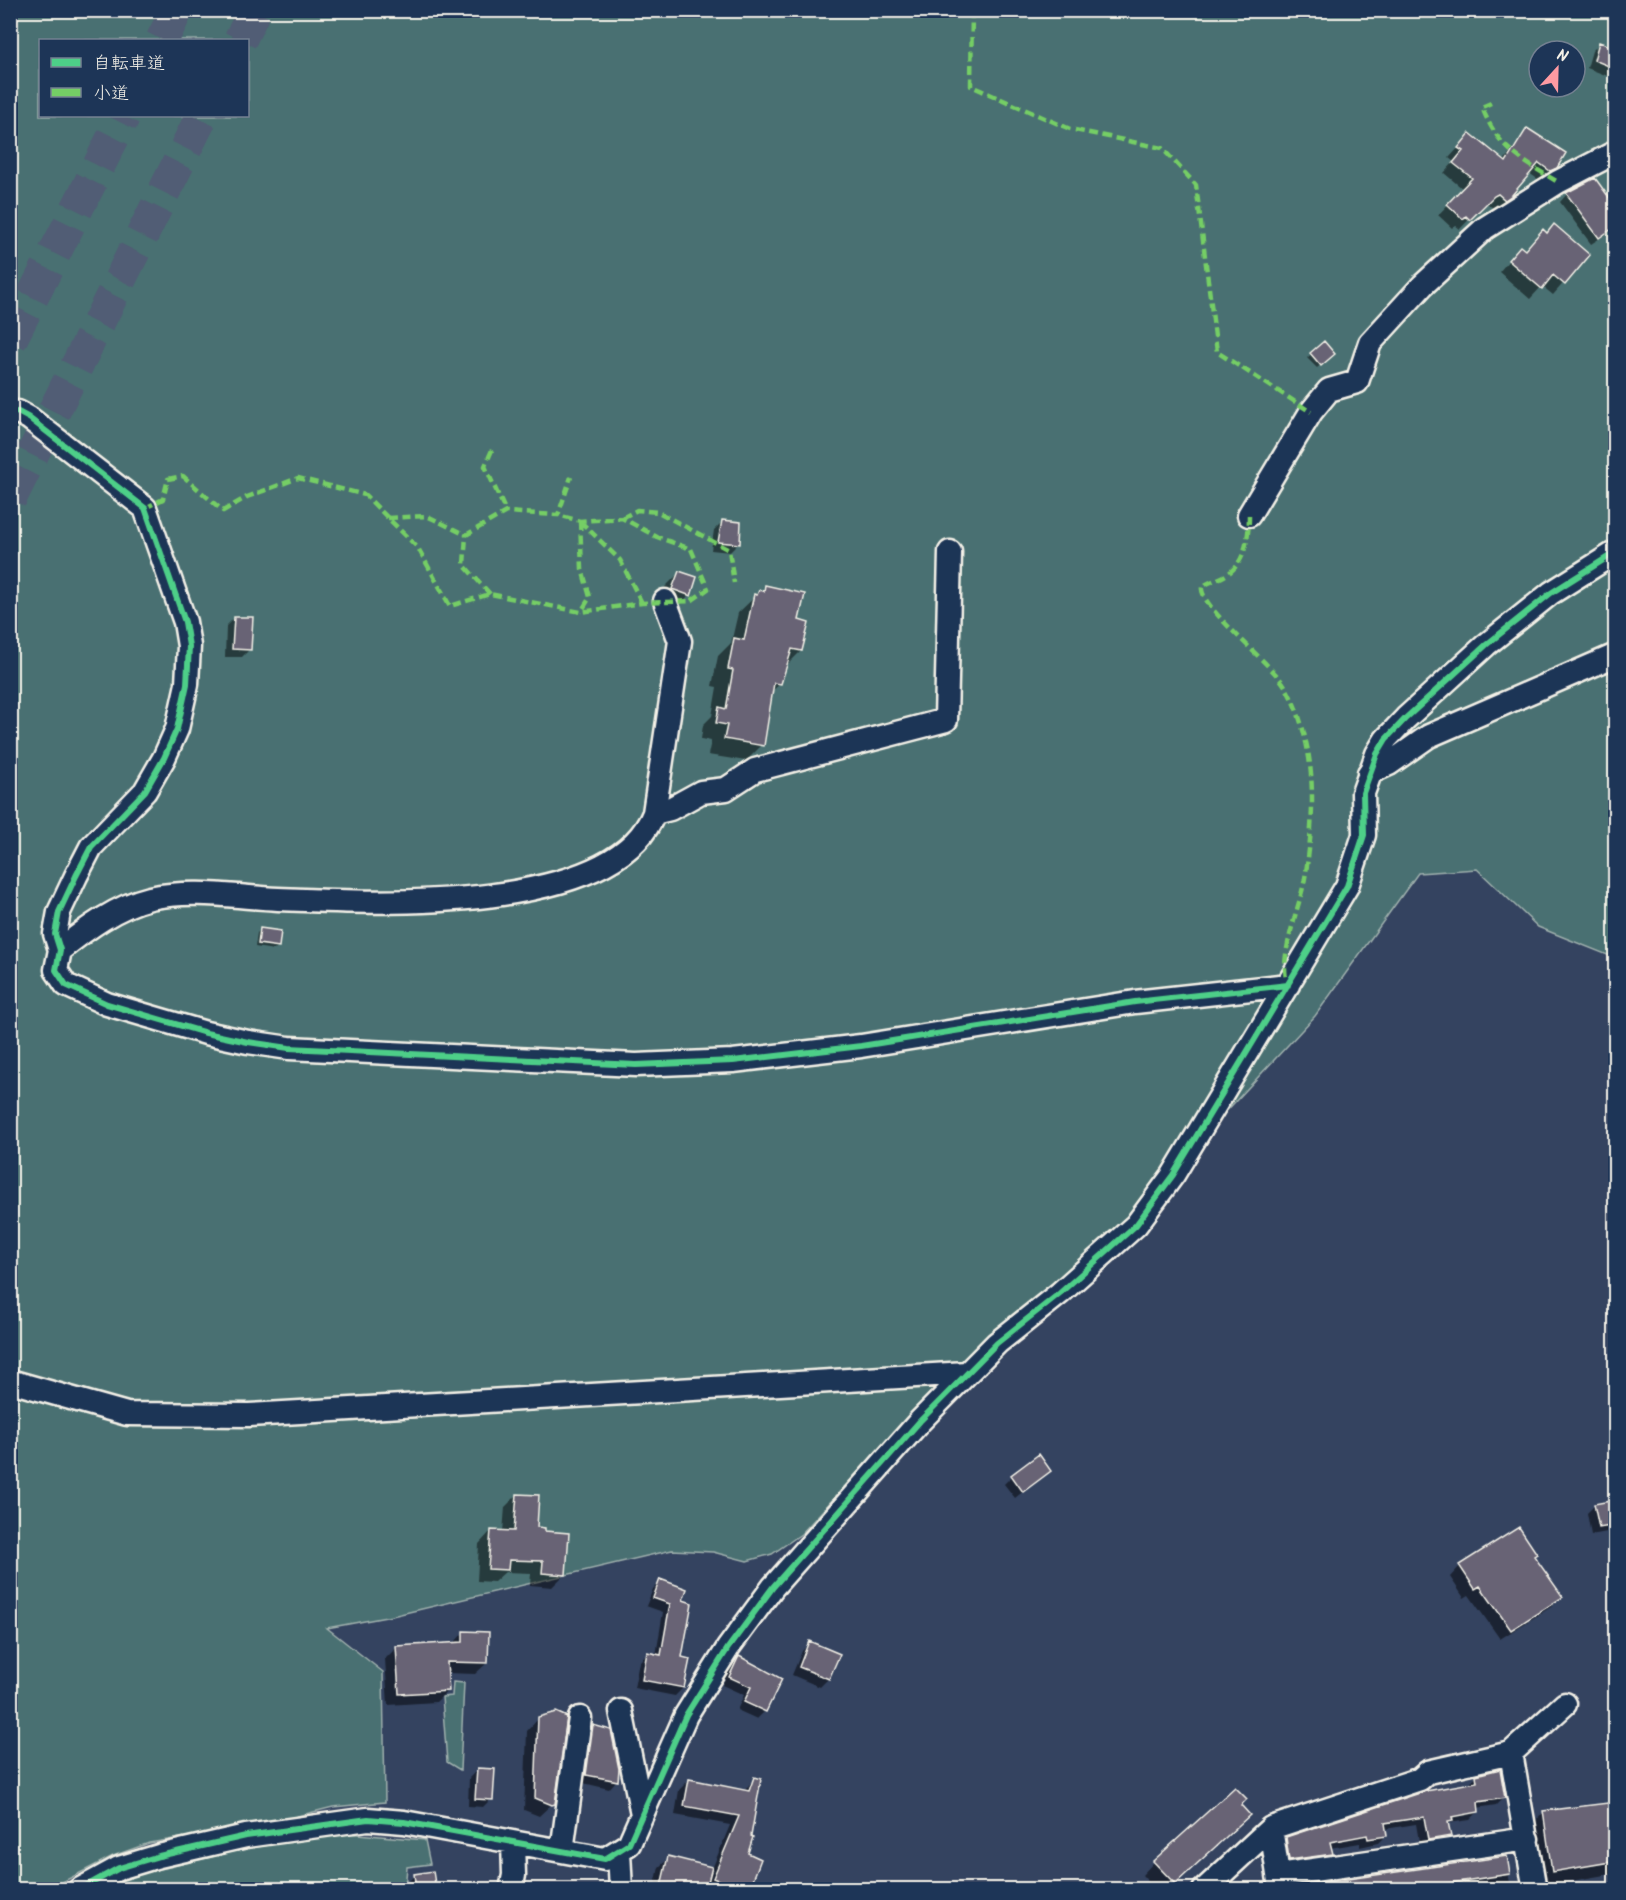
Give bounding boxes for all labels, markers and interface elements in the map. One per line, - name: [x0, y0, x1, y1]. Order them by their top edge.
- legend: [39, 39, 249, 117]
- north arrow: [1527, 39, 1587, 99]
- text: N: [1553, 43, 1571, 70]
- text: 自転車道: [93, 50, 165, 79]
- text: 小道: [93, 80, 129, 109]

